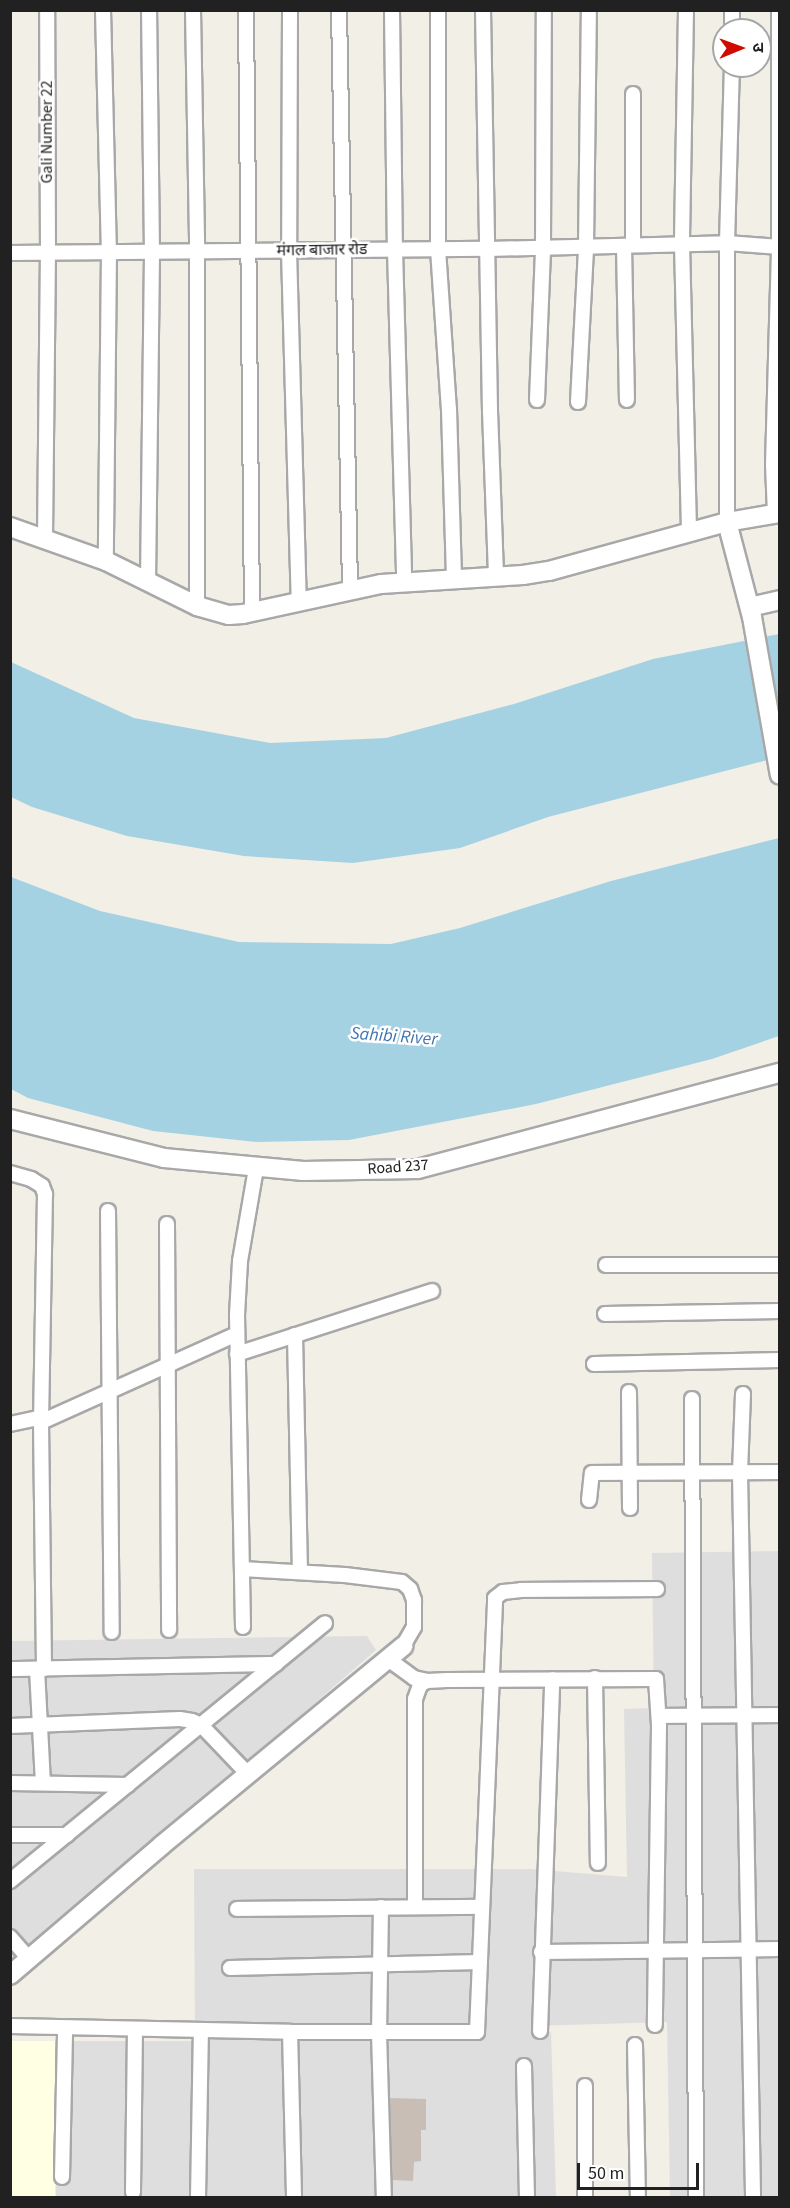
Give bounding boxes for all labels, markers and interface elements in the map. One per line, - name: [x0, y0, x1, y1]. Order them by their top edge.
- north arrow: [712, 18, 772, 78]
- text: उ: [747, 43, 769, 53]
- street label: Gali Number 22: [37, 81, 57, 183]
- street label: मंगल बाजार रोड: [276, 240, 368, 260]
- water label: Sahibi River: [350, 1023, 438, 1051]
- street label: Road 237: [367, 1155, 429, 1179]
- scale bar: [580, 2151, 702, 2189]
- text: 50 m: [588, 2161, 624, 2186]

